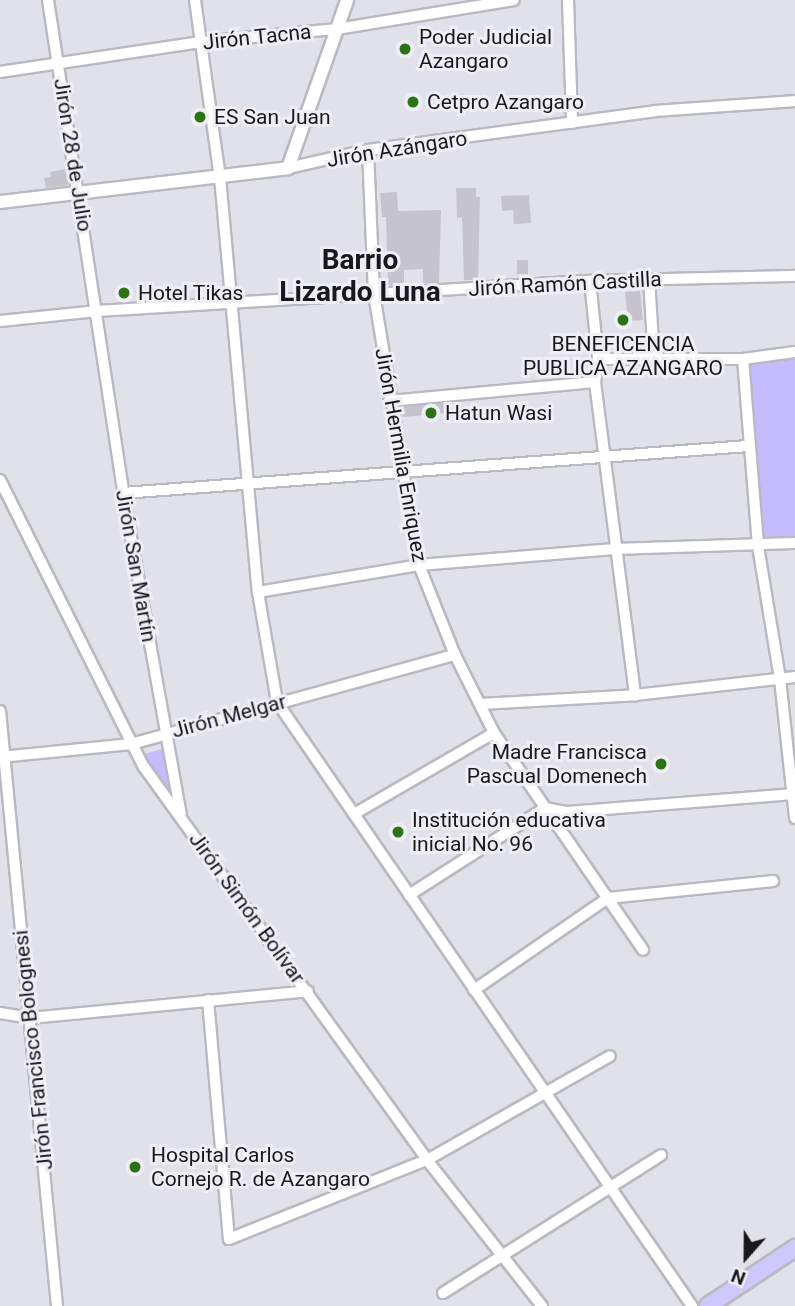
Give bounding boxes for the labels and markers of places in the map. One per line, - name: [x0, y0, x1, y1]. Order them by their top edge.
- place label: Poder Judicial Azangaro: [419, 24, 552, 74]
- marker: Poder Judicial Azangaro: [397, 41, 413, 57]
- place label: Cetpro Azangaro: [427, 89, 584, 115]
- marker: Cetpro Azangaro: [405, 94, 421, 110]
- place label: ES San Juan: [214, 104, 330, 130]
- marker: ES San Juan: [192, 109, 208, 125]
- place label: Hotel Tikas: [138, 280, 244, 306]
- marker: Hotel Tikas: [116, 285, 132, 301]
- marker: BENEFICENCIA PUBLICA AZANGARO: [615, 312, 631, 328]
- place label: BENEFICENCIA PUBLICA AZANGARO: [523, 331, 723, 381]
- place label: Hatun Wasi: [445, 400, 552, 426]
- marker: Hatun Wasi: [423, 405, 439, 421]
- place label: Madre Francisca Pascual Domenech: [467, 739, 647, 789]
- marker: Madre Francisca Pascual Domenech: [653, 756, 669, 772]
- place label: Institución educativa inicial No. 96: [412, 807, 606, 857]
- marker: Institución educativa inicial No. 96: [390, 824, 406, 840]
- place label: Hospital Carlos Cornejo R. de Azangaro: [151, 1142, 370, 1192]
- marker: Hospital Carlos Cornejo R. de Azangaro: [125, 1157, 145, 1177]

